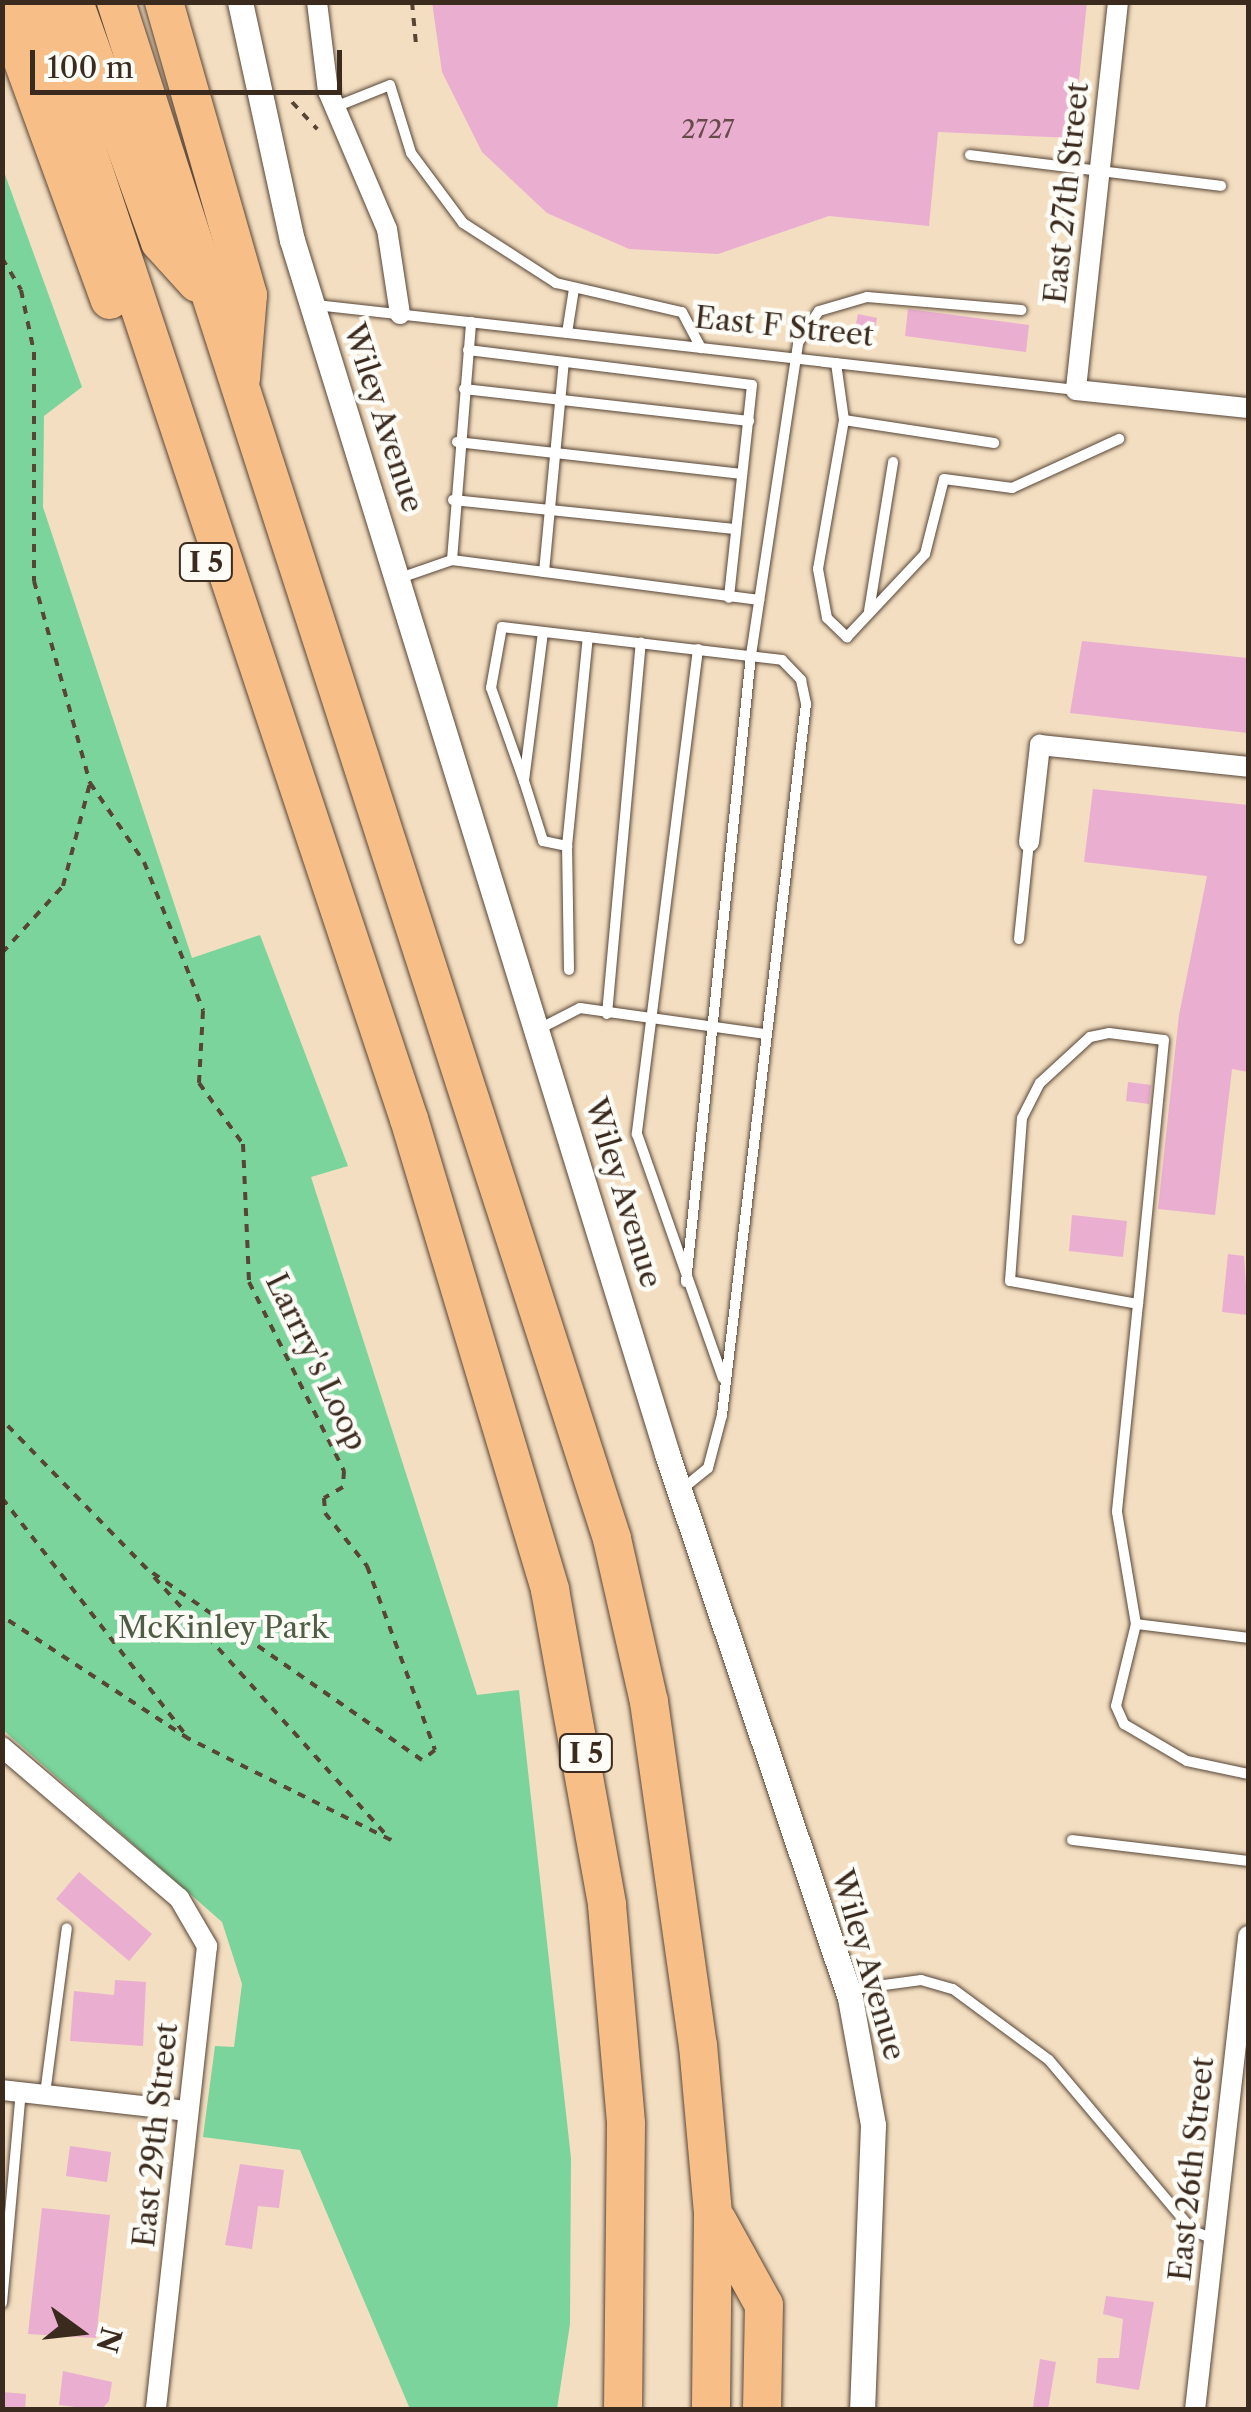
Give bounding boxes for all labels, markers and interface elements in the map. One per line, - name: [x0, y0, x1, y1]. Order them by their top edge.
- scale bar: [35, 30, 348, 92]
- text: 100 m: [47, 49, 134, 86]
- street label: East 27th Street: [1037, 81, 1097, 305]
- house number: 2727: [681, 115, 735, 145]
- street label: East F Street: [692, 300, 876, 354]
- street label: Wiley Avenue: [335, 318, 431, 518]
- road number: I 5: [178, 539, 234, 585]
- street label: Wiley Avenue: [577, 1093, 669, 1293]
- street label: Larrry's Loop: [258, 1268, 374, 1456]
- park label: McKinley Park: [117, 1610, 329, 1646]
- road number: I 5: [558, 1730, 614, 1776]
- street label: Wiley Avenue: [823, 1865, 913, 2065]
- street label: East 29th Street: [126, 2021, 186, 2249]
- street label: East 26th Street: [1162, 2055, 1222, 2283]
- north arrow: [30, 2282, 130, 2382]
- text: N: [89, 2324, 129, 2356]

